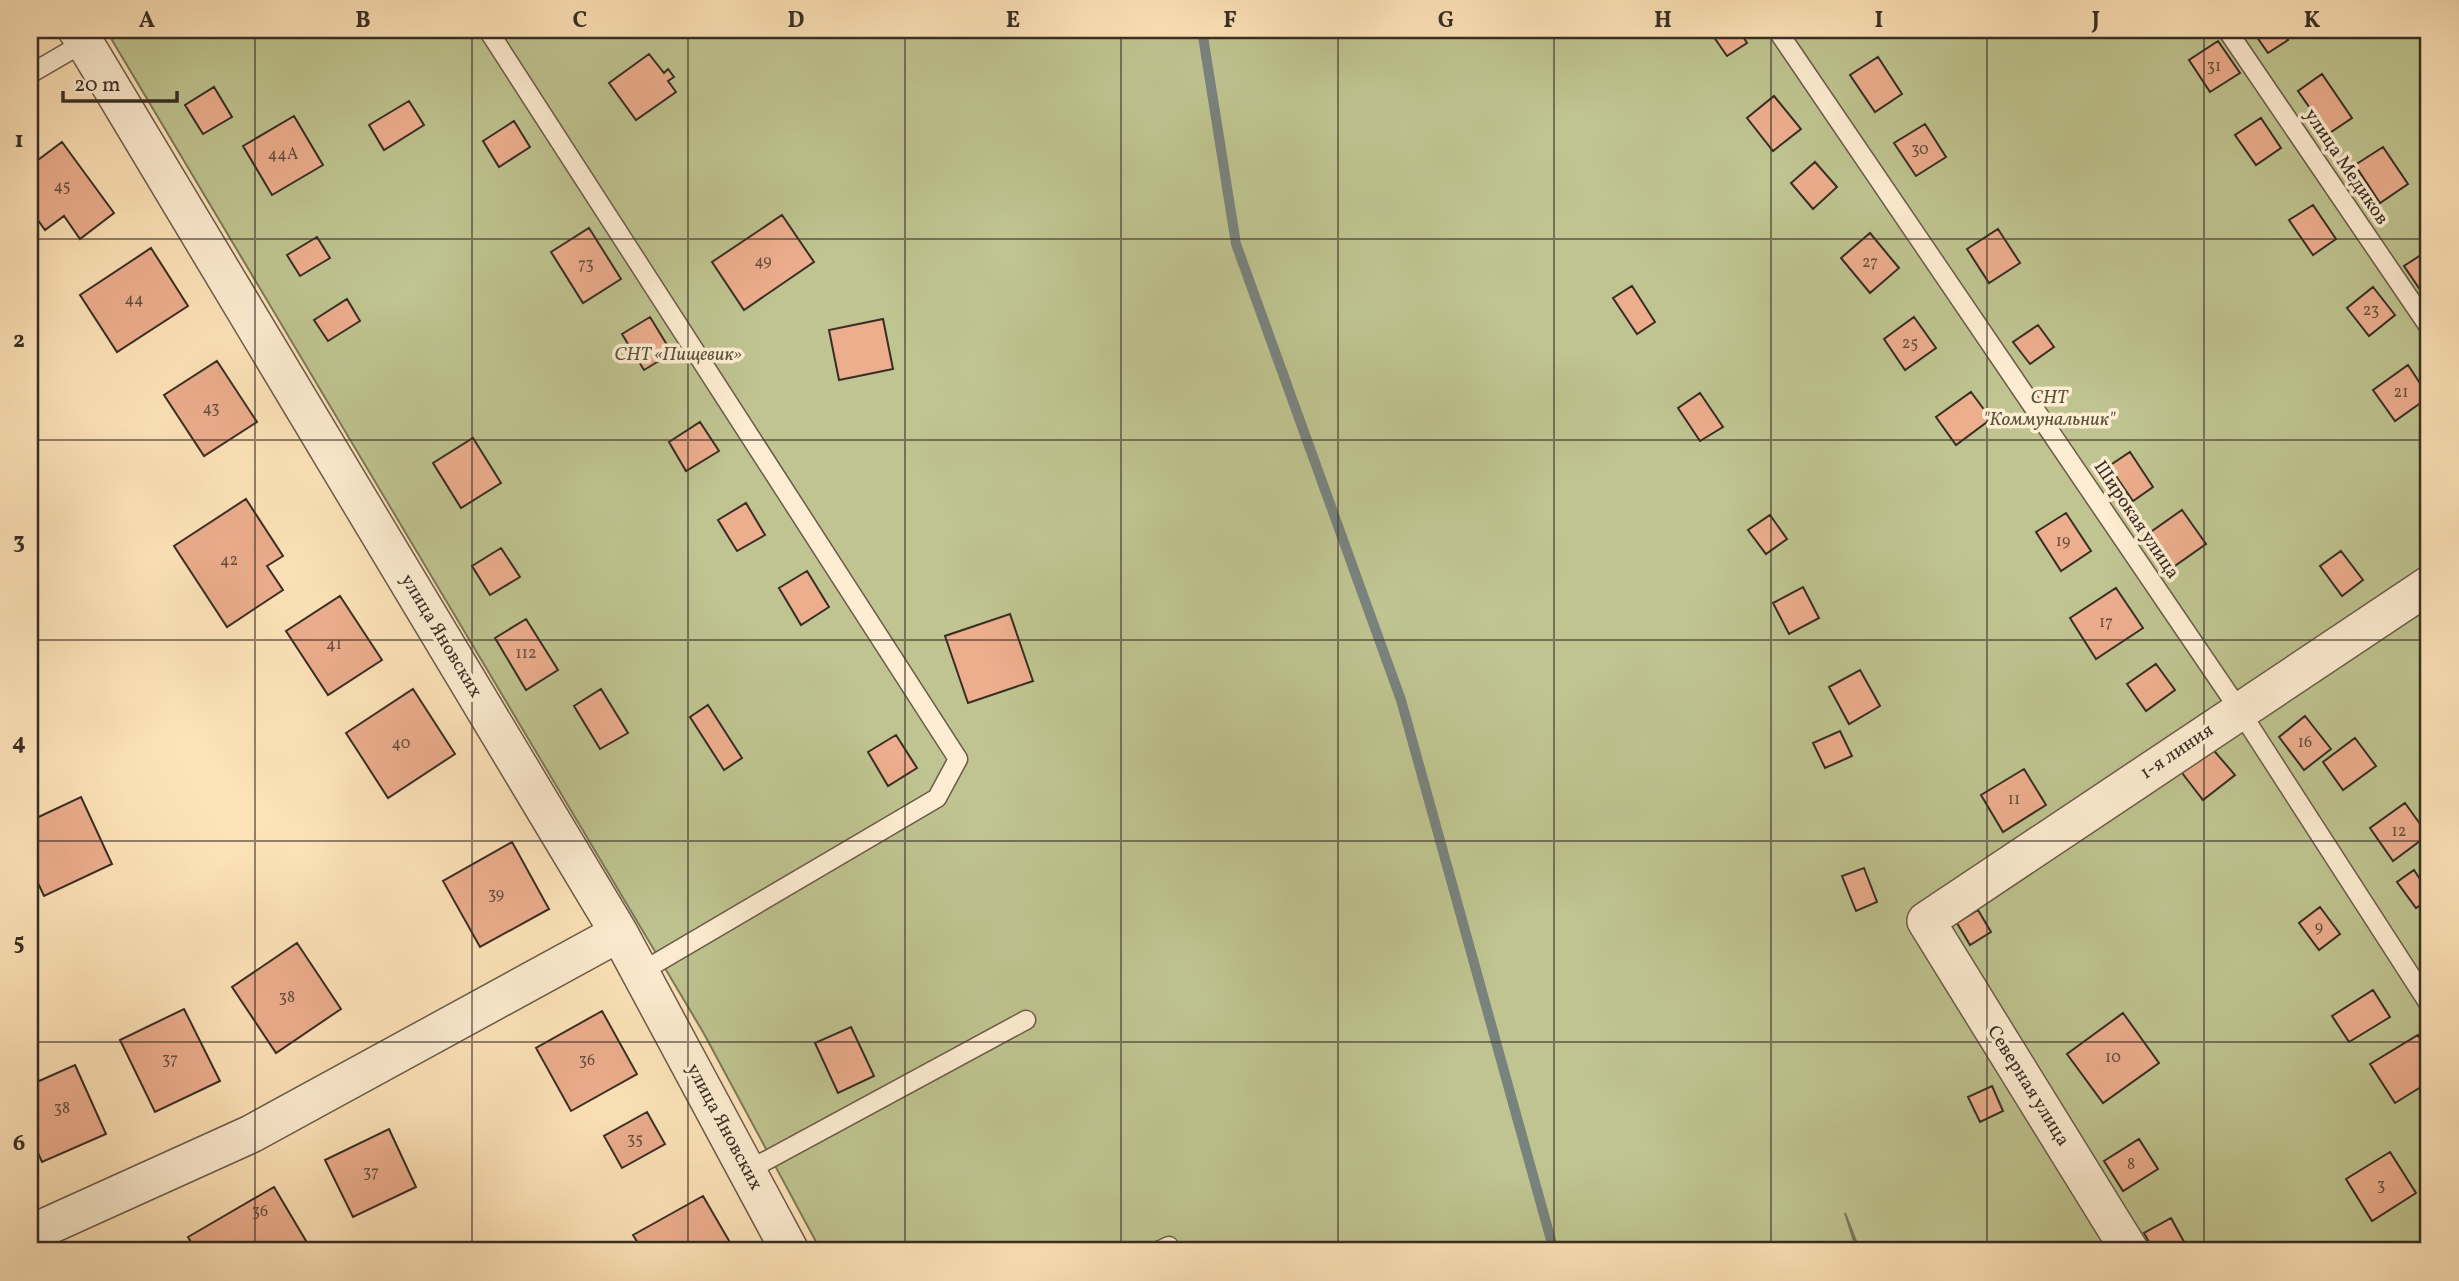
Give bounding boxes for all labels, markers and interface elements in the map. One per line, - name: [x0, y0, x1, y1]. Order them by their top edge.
- text: A: [139, 5, 155, 37]
- text: B: [355, 5, 371, 37]
- text: C: [573, 5, 587, 37]
- text: D: [788, 5, 805, 37]
- text: E: [1006, 5, 1020, 37]
- text: F: [1223, 5, 1237, 37]
- text: G: [1438, 5, 1454, 37]
- text: H: [1654, 5, 1672, 37]
- text: I: [1875, 5, 1883, 37]
- text: J: [2091, 5, 2100, 37]
- text: K: [2304, 5, 2321, 37]
- house number: 31: [2207, 56, 2221, 78]
- scale bar: [63, 60, 177, 104]
- text: 20 m: [74, 71, 120, 100]
- street label: улица Медиков: [2297, 104, 2395, 230]
- text: 1: [14, 125, 24, 157]
- house number: 30: [1911, 139, 1929, 161]
- house number: 44А: [268, 144, 298, 166]
- house number: 45: [54, 176, 70, 198]
- house number: 49: [754, 251, 772, 273]
- house number: 27: [1862, 252, 1878, 274]
- house number: 73: [578, 254, 594, 276]
- house number: 44: [124, 289, 144, 311]
- house number: 23: [2363, 300, 2379, 322]
- text: 2: [13, 325, 25, 357]
- house number: 25: [1902, 333, 1918, 355]
- park label: СНТ «Пищевик»: [614, 342, 742, 368]
- house number: 21: [2394, 382, 2408, 404]
- park label: СНТ "Коммунальник": [1983, 385, 2116, 433]
- house number: 43: [202, 398, 220, 420]
- street label: Широкая улица: [2087, 456, 2185, 584]
- text: 3: [13, 526, 25, 558]
- house number: 19: [2056, 531, 2070, 553]
- house number: 42: [220, 550, 238, 572]
- street label: улица Яновских: [394, 569, 488, 703]
- house number: 17: [2099, 612, 2113, 634]
- house number: 41: [326, 634, 342, 656]
- house number: 112: [515, 643, 537, 665]
- street label: 1-я линия: [2135, 718, 2219, 786]
- text: 4: [12, 727, 26, 759]
- house number: 16: [2298, 732, 2312, 754]
- house number: 40: [392, 733, 410, 755]
- house number: 11: [2008, 789, 2020, 811]
- house number: 12: [2392, 821, 2406, 843]
- house number: 39: [488, 884, 504, 906]
- house number: 9: [2315, 917, 2323, 939]
- text: 5: [13, 927, 25, 959]
- house number: 38: [279, 987, 295, 1009]
- street label: Северная улица: [1980, 1021, 2076, 1151]
- house number: 10: [2105, 1047, 2121, 1069]
- house number: 37: [162, 1049, 178, 1071]
- house number: 36: [579, 1050, 595, 1072]
- street label: улица Яновских: [680, 1059, 768, 1195]
- house number: 38: [54, 1098, 70, 1120]
- text: 6: [13, 1128, 25, 1160]
- house number: 35: [627, 1129, 643, 1151]
- house number: 8: [2127, 1154, 2135, 1176]
- house number: 37: [363, 1162, 379, 1184]
- house number: 3: [2377, 1175, 2385, 1197]
- house number: 36: [252, 1201, 268, 1223]

